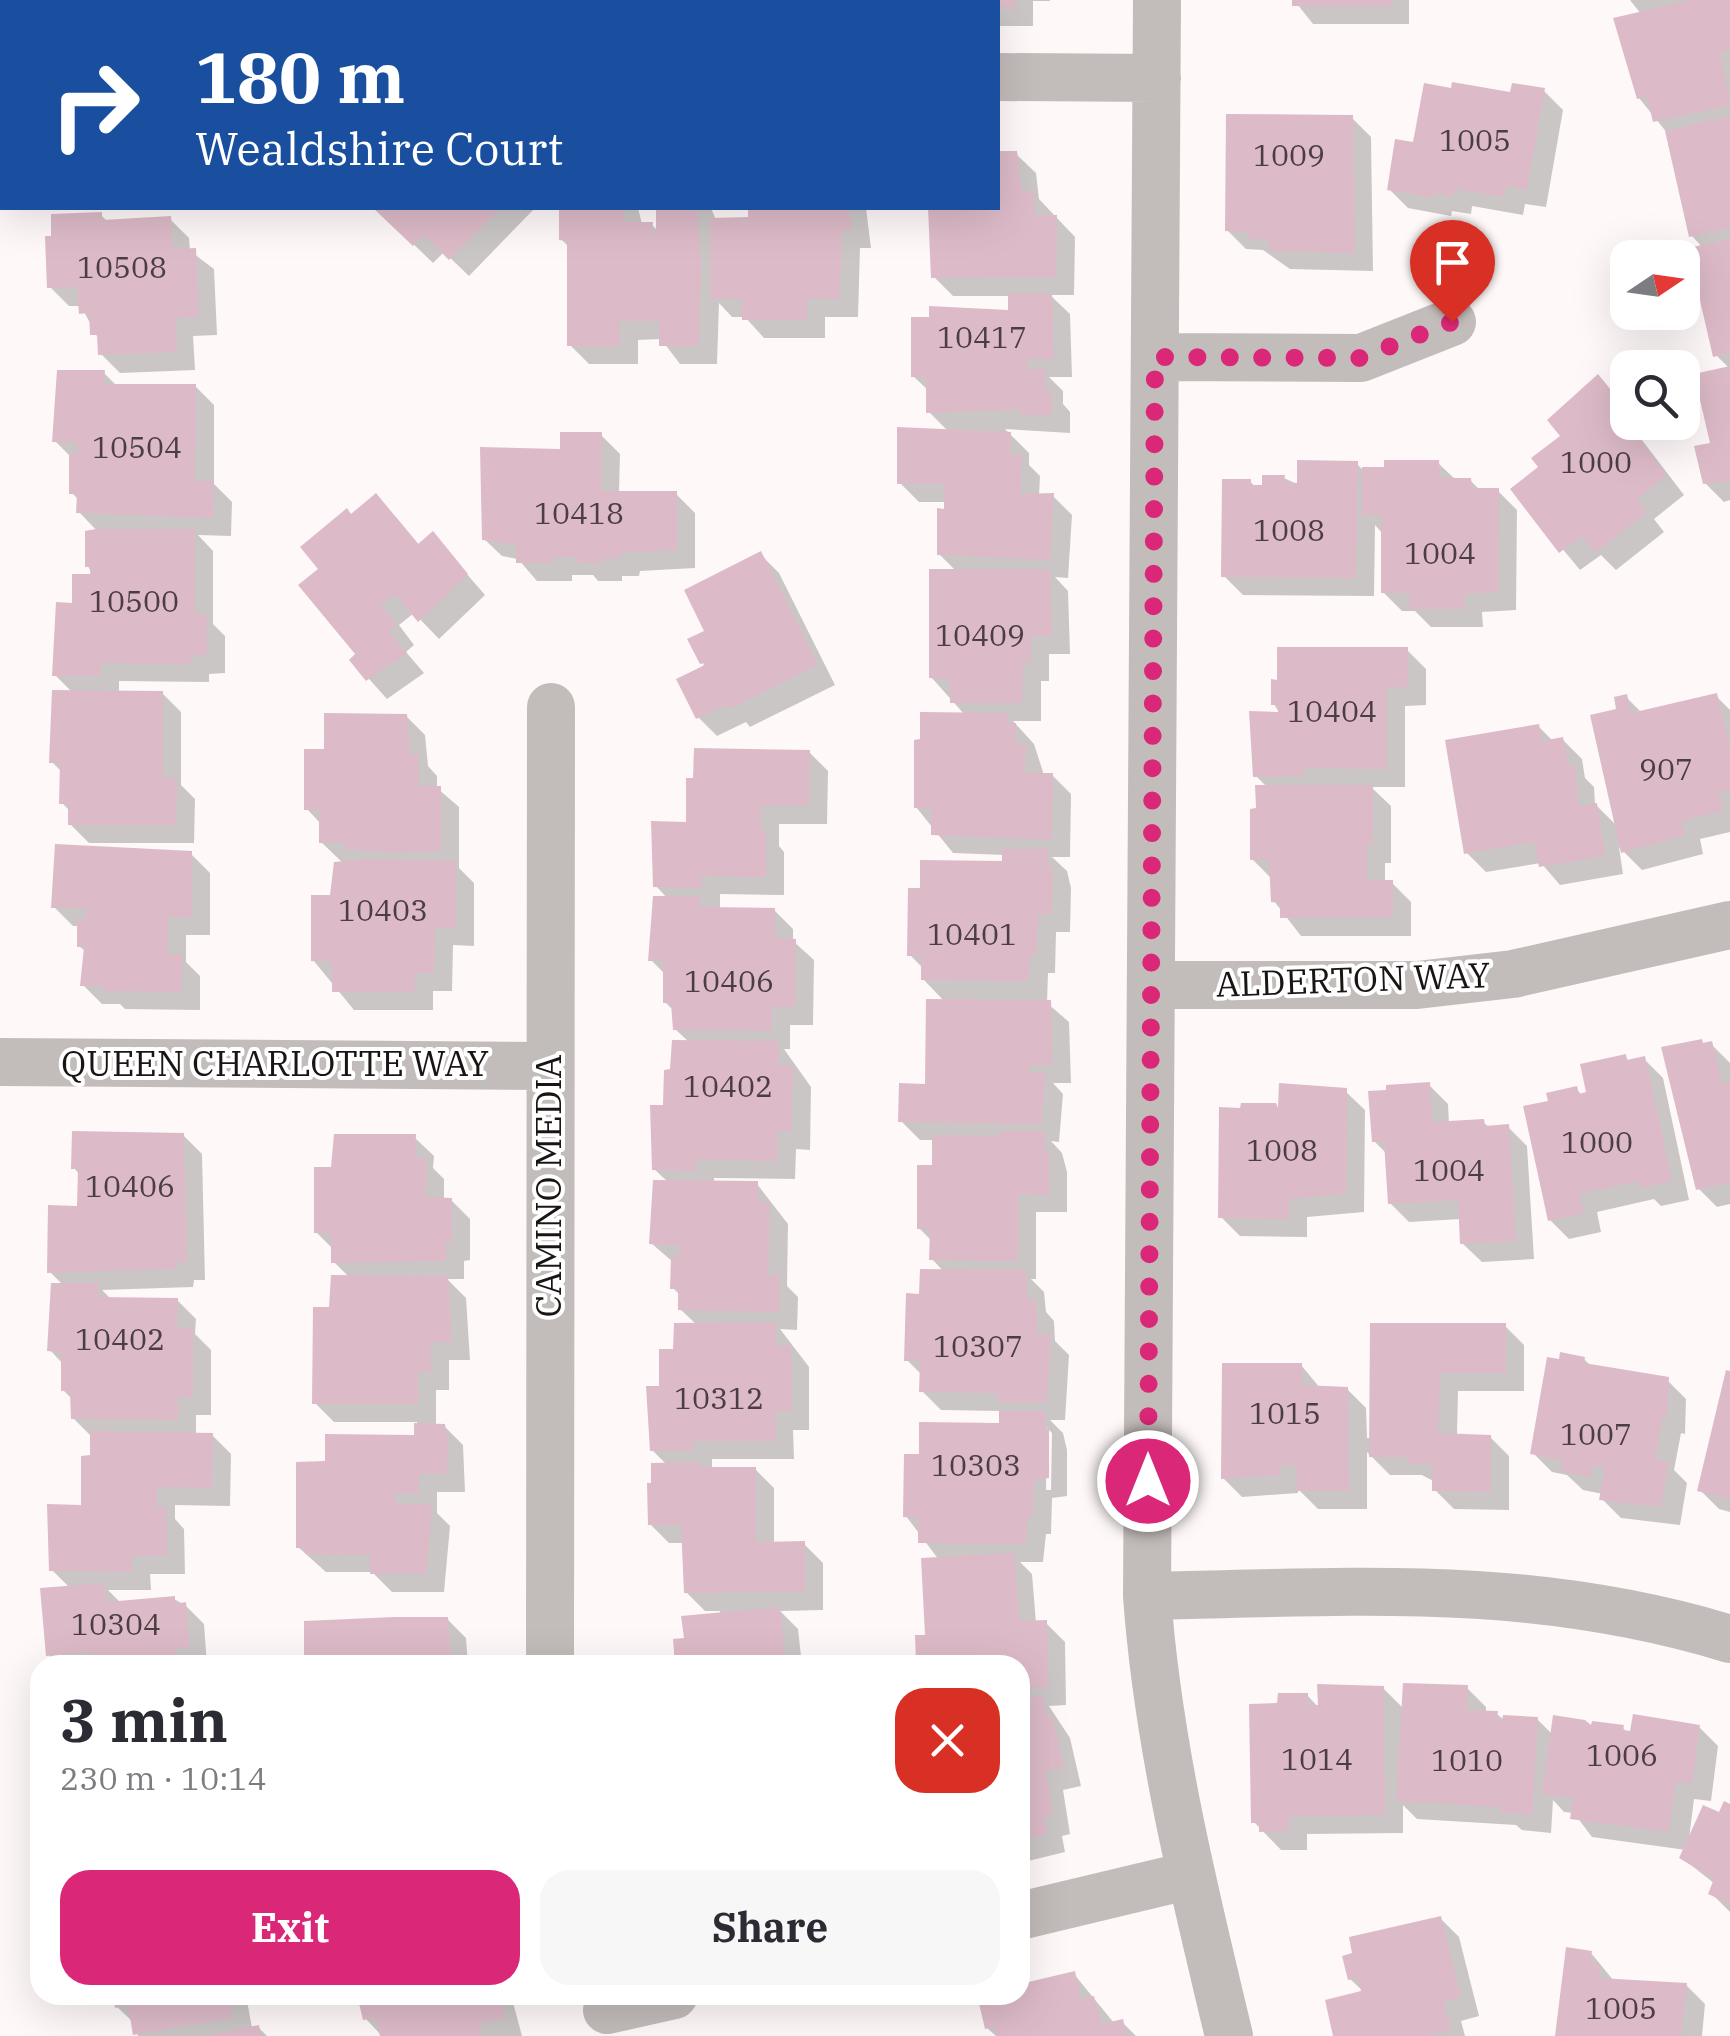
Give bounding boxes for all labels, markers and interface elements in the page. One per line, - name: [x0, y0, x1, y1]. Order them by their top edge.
- text: 180 m: [195, 31, 405, 122]
- icon: right: [30, 40, 160, 170]
- text: Wealdshire Court: [195, 119, 564, 177]
- house number: 1005: [1439, 120, 1511, 159]
- house number: 1009: [1253, 135, 1325, 174]
- pin: [1410, 220, 1495, 323]
- icon: arrive: [1425, 235, 1480, 290]
- north arrow: [1610, 240, 1700, 330]
- map controls: [1610, 240, 1700, 440]
- house number: 10508: [77, 247, 167, 286]
- house number: 10417: [937, 317, 1027, 356]
- button: search: [1610, 350, 1700, 440]
- house number: 10504: [92, 427, 182, 466]
- house number: 1000: [1560, 442, 1632, 481]
- house number: 10418: [534, 493, 624, 532]
- house number: 1008: [1253, 510, 1325, 549]
- house number: 1004: [1404, 533, 1476, 572]
- house number: 10500: [89, 581, 179, 620]
- house number: 10409: [935, 615, 1025, 654]
- house number: 10404: [1287, 691, 1377, 730]
- house number: 907: [1639, 749, 1693, 788]
- house number: 10403: [338, 890, 428, 929]
- house number: 10401: [927, 914, 1017, 953]
- street label: ALDERTON WAY: [1215, 951, 1491, 1007]
- house number: 10406: [684, 961, 774, 1000]
- street label: QUEEN CHARLOTTE WAY: [61, 1040, 489, 1086]
- street label: CAMINO MEDIA: [525, 1054, 571, 1318]
- house number: 10402: [683, 1066, 773, 1105]
- house number: 1000: [1561, 1122, 1633, 1161]
- house number: 1008: [1246, 1130, 1318, 1169]
- house number: 1004: [1413, 1150, 1485, 1189]
- house number: 10406: [85, 1166, 175, 1205]
- house number: 10402: [75, 1319, 165, 1358]
- house number: 10307: [933, 1326, 1023, 1365]
- house number: 10312: [674, 1378, 764, 1417]
- house number: 1015: [1249, 1393, 1321, 1432]
- house number: 1007: [1560, 1414, 1632, 1453]
- position arrow: [1096, 1429, 1200, 1533]
- house number: 10303: [931, 1445, 1021, 1484]
- house number: 10304: [71, 1604, 161, 1643]
- text: 3 min: [60, 1680, 228, 1759]
- button: close: [895, 1688, 1000, 1793]
- house number: 1006: [1586, 1735, 1658, 1774]
- house number: 1014: [1281, 1739, 1353, 1778]
- house number: 1010: [1431, 1740, 1503, 1779]
- text: 230 m · 10:14: [60, 1757, 267, 1799]
- button: Exit: [60, 1870, 520, 1985]
- button: Share: [540, 1870, 1000, 1985]
- house number: 1005: [1585, 1988, 1657, 2027]

